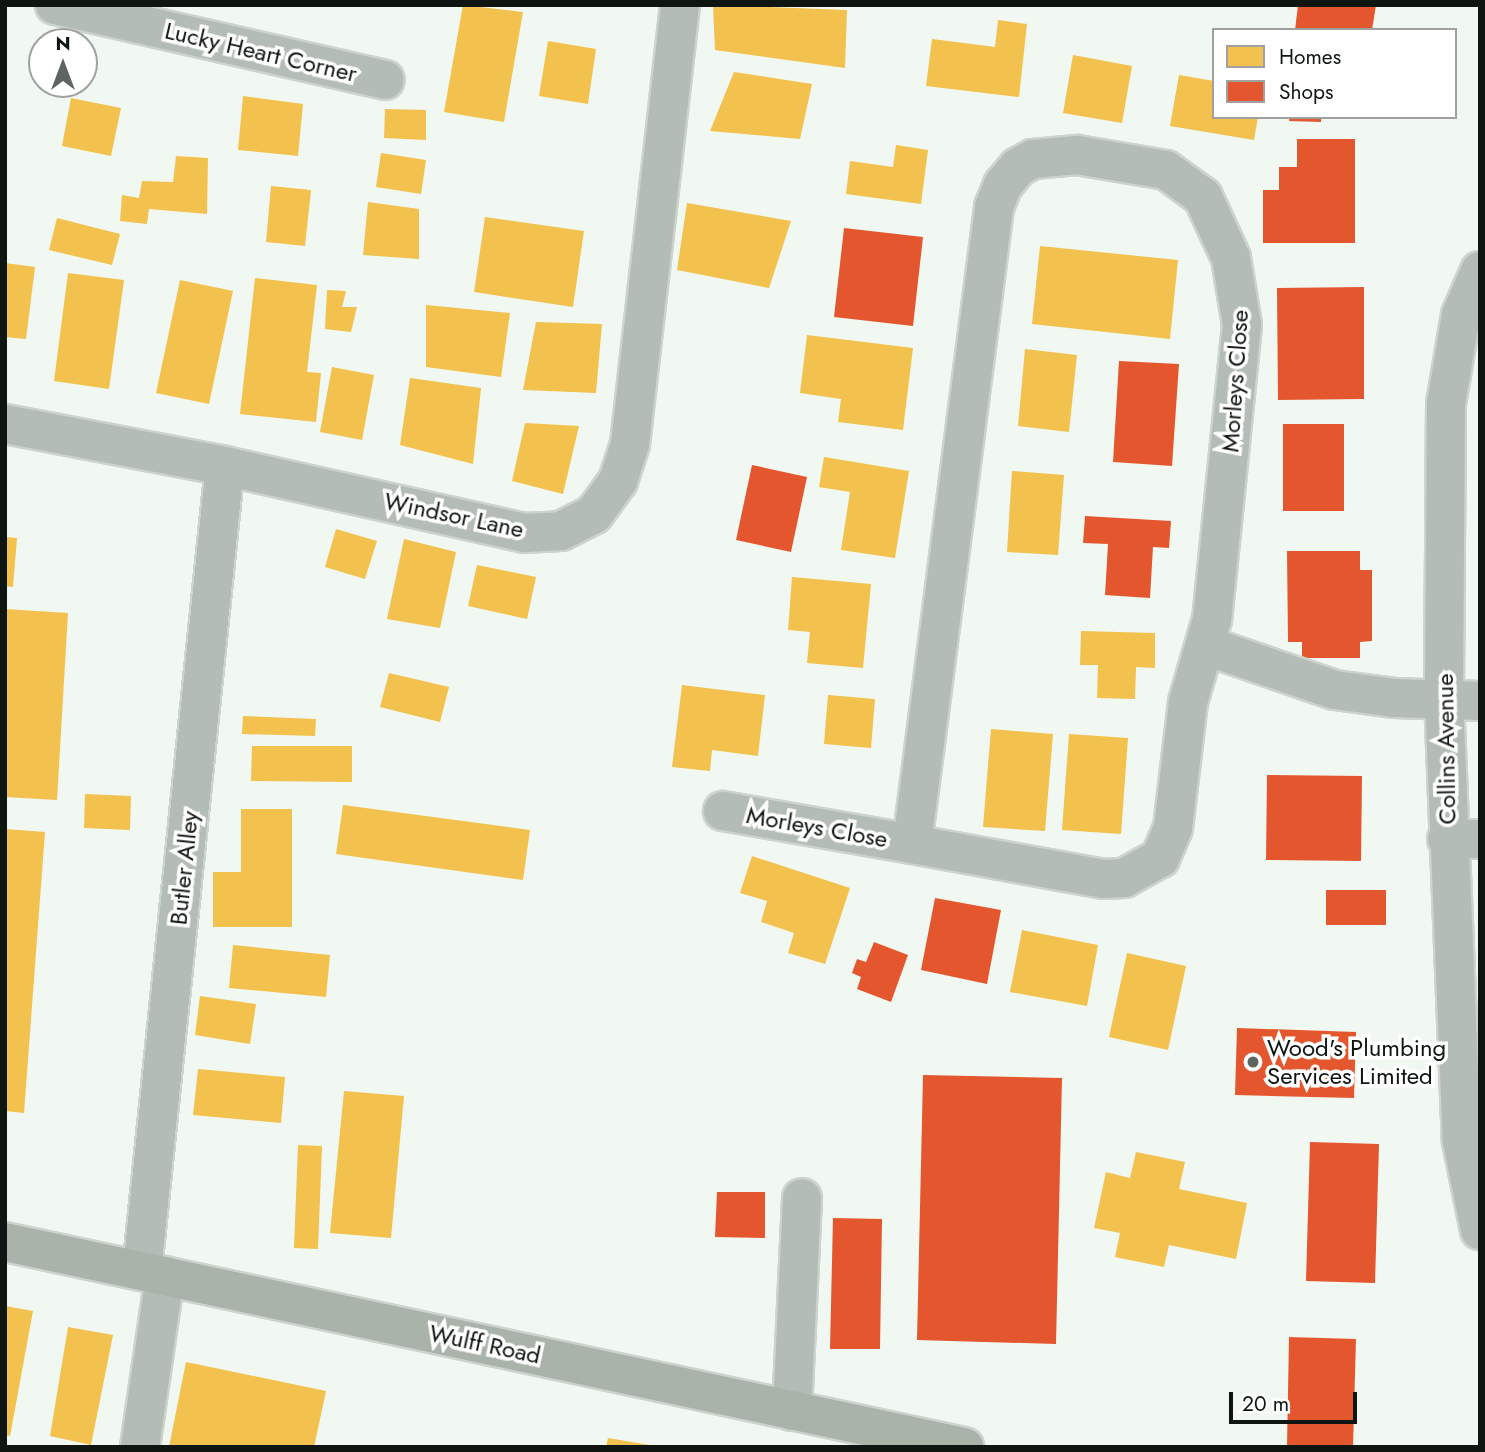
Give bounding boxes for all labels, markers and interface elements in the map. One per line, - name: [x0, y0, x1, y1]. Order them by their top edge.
- street label: Lucky Heart Corner: [162, 16, 360, 88]
- north arrow: [28, 28, 98, 98]
- legend: [1212, 28, 1457, 119]
- text: N: [55, 30, 71, 57]
- text: Homes: [1279, 42, 1341, 72]
- text: Shops: [1279, 77, 1333, 107]
- street label: Morleys Close: [1216, 309, 1254, 453]
- street label: Windsor Lane: [382, 486, 526, 544]
- street label: Collins Avenue: [1430, 673, 1462, 825]
- street label: Morleys Close: [744, 800, 890, 854]
- street label: Butler Alley: [164, 810, 204, 926]
- place label: Wood's Plumbing Services Limited: [1267, 1034, 1446, 1090]
- marker: Wood's Plumbing Services Limited: [1245, 1054, 1261, 1070]
- street label: Wulff Road: [427, 1318, 543, 1370]
- scale bar: [1233, 1378, 1361, 1422]
- text: 20 m: [1242, 1389, 1289, 1419]

